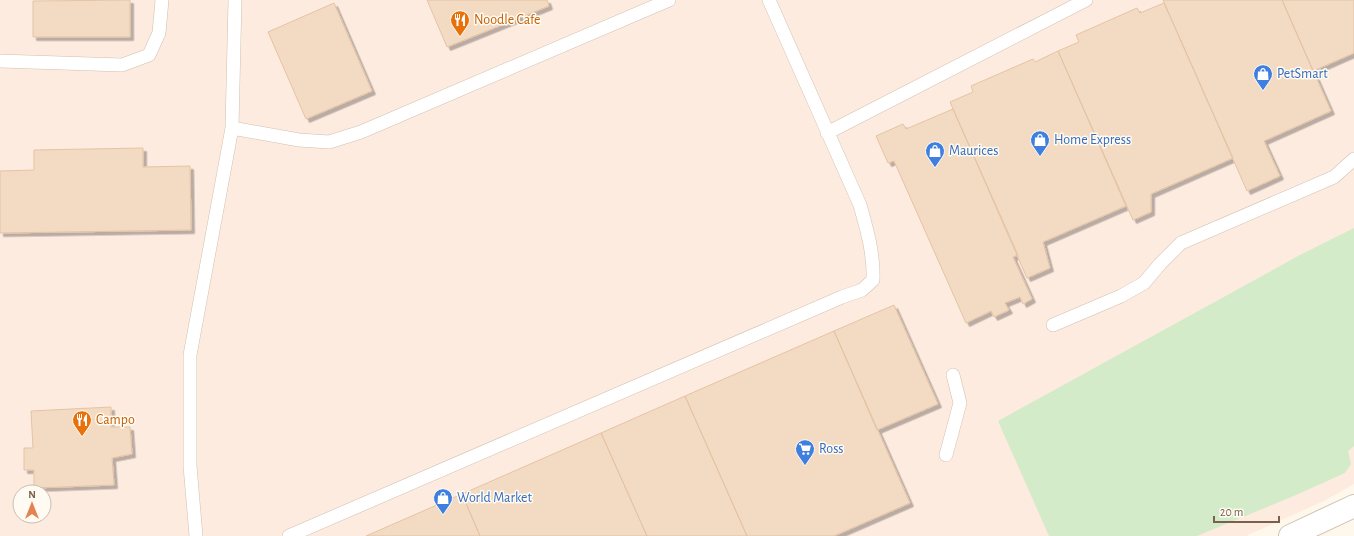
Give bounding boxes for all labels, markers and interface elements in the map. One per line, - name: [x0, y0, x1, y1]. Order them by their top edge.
- restaurant icon: Noodle Cafe: [449, 9, 471, 37]
- place label: Noodle Cafe: [474, 13, 541, 27]
- shop icon: PetSmart: [1252, 63, 1274, 91]
- place label: PetSmart: [1277, 67, 1328, 81]
- shop icon: Home Express: [1029, 129, 1051, 157]
- place label: Home Express: [1054, 133, 1131, 147]
- shop icon: Maurices: [924, 140, 946, 168]
- place label: Maurices: [949, 144, 998, 158]
- restaurant icon: Campo: [71, 409, 93, 437]
- place label: Campo: [96, 413, 135, 427]
- supermarket icon: Ross: [794, 438, 816, 466]
- place label: Ross: [819, 442, 844, 456]
- north arrow: [12, 484, 52, 524]
- shop icon: World Market: [432, 487, 454, 515]
- text: N: [28, 489, 36, 500]
- place label: World Market: [457, 491, 533, 505]
- scale bar: [1214, 498, 1279, 524]
- text: 20 m: [1220, 506, 1243, 518]

